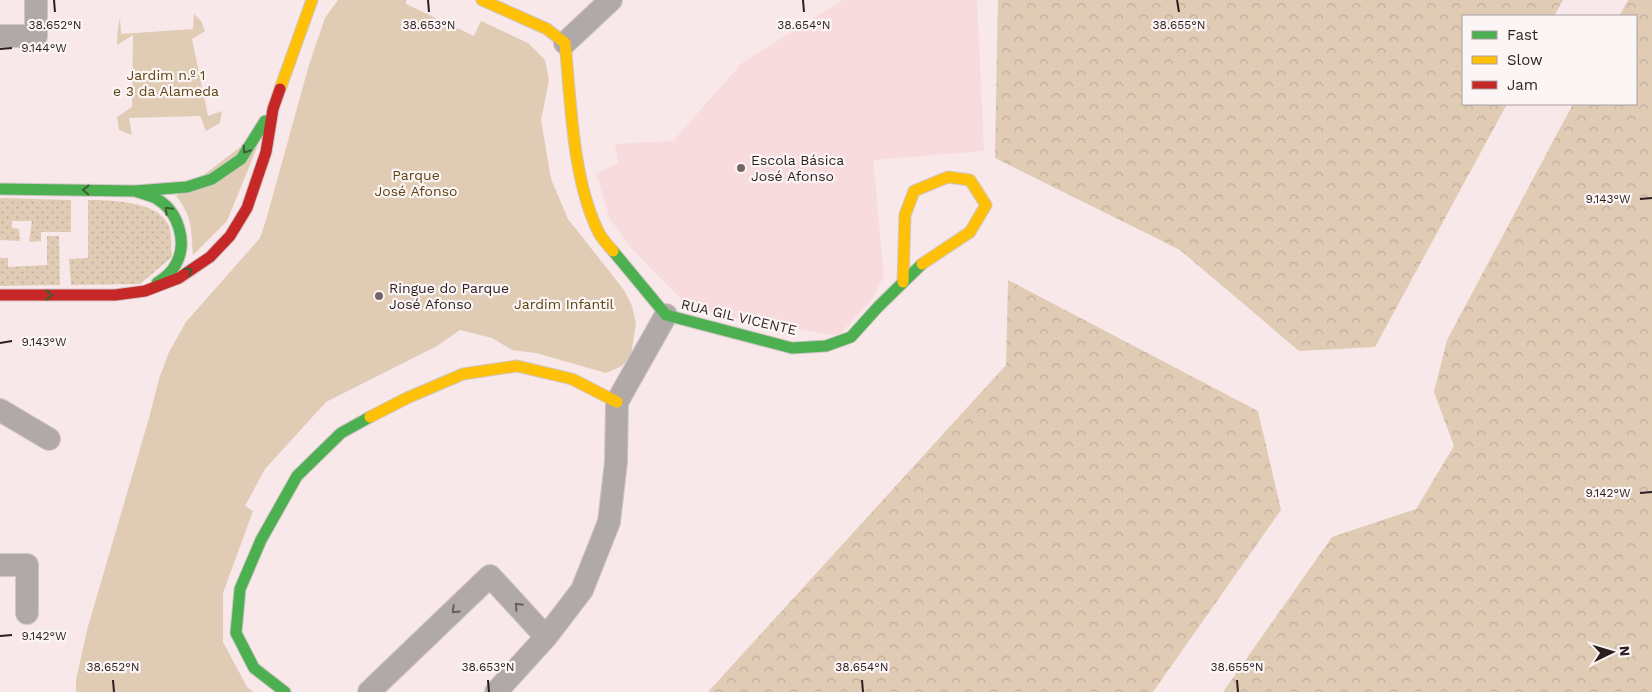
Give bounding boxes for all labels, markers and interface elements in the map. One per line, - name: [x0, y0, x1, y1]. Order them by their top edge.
- legend: [1462, 15, 1637, 105]
- text: 38.652°N: [28, 18, 82, 32]
- text: 38.653°N: [402, 18, 456, 32]
- text: 38.654°N: [777, 18, 831, 32]
- text: 38.655°N: [1153, 18, 1206, 32]
- text: Fast: [1507, 26, 1539, 44]
- text: 9.144°W: [21, 41, 67, 55]
- text: Slow: [1507, 51, 1543, 69]
- park label: Jardim n.º 1 e 3 da Alameda: [113, 67, 219, 99]
- text: Jam: [1507, 76, 1538, 94]
- one-way arrow: [243, 145, 253, 154]
- place label: Escola Básica José Afonso: [751, 152, 844, 184]
- marker: Escola Básica José Afonso: [735, 162, 747, 174]
- park label: Parque José Afonso: [375, 167, 457, 199]
- one-way arrow: [82, 185, 90, 195]
- text: 9.143°W: [1585, 192, 1631, 206]
- one-way arrow: [164, 207, 173, 216]
- one-way arrow: [183, 268, 193, 277]
- place label: Ringue do Parque José Afonso: [389, 280, 509, 312]
- one-way arrow: [45, 290, 53, 300]
- marker: Ringue do Parque José Afonso: [373, 290, 385, 302]
- park label: Jardim Infantil: [514, 296, 615, 312]
- street label: RUA GIL VICENTE: [680, 296, 799, 338]
- text: 9.143°W: [21, 335, 67, 349]
- text: 9.142°W: [1585, 486, 1631, 500]
- one-way arrow: [515, 603, 524, 612]
- one-way arrow: [451, 604, 460, 613]
- north arrow: [1587, 627, 1637, 677]
- text: 9.142°W: [21, 629, 67, 643]
- text: N: [1617, 645, 1633, 657]
- text: 38.652°N: [86, 660, 140, 674]
- text: 38.653°N: [461, 660, 515, 674]
- text: 38.654°N: [835, 660, 889, 674]
- text: 38.655°N: [1211, 660, 1264, 674]

